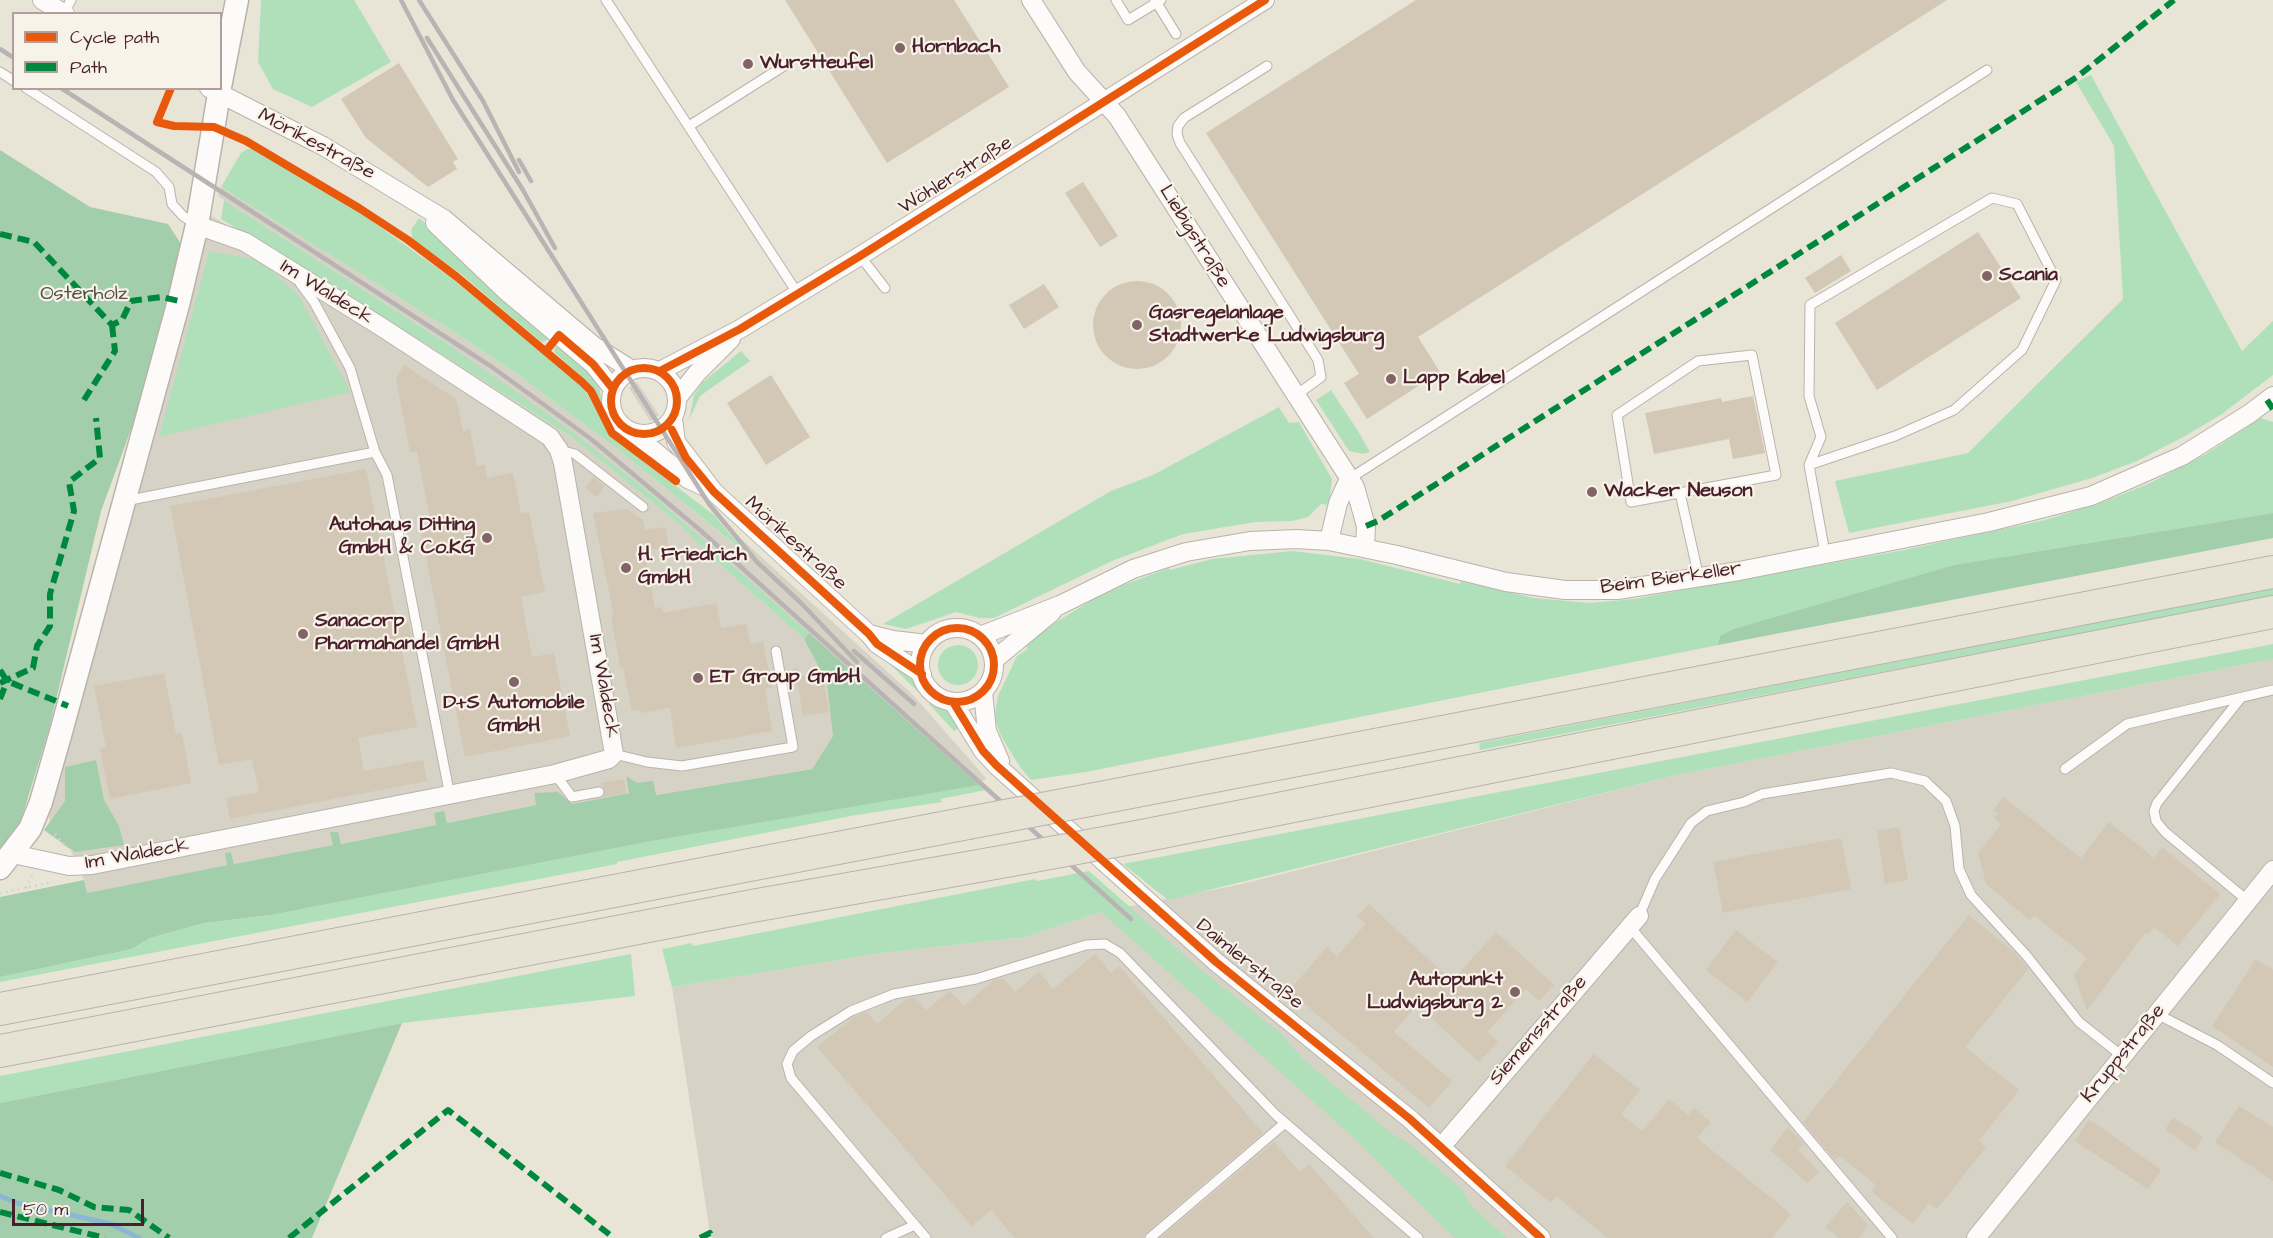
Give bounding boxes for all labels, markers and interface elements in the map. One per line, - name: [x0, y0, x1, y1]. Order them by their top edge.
- legend: [12, 12, 222, 90]
- text: Cycle path: [70, 25, 159, 50]
- place label: Hornbach: [912, 36, 1000, 60]
- marker: Hornbach: [893, 41, 907, 55]
- place label: Wurstteufel: [760, 52, 873, 76]
- text: Path: [70, 55, 107, 80]
- marker: Wurstteufel: [741, 57, 755, 71]
- street label: Mörikestraße: [253, 104, 379, 186]
- street label: Wöhlerstraße: [895, 132, 1017, 220]
- street label: Liebigstraße: [1153, 181, 1235, 293]
- street label: Im Waldeck: [275, 255, 377, 331]
- place label: Scania: [1999, 264, 2058, 288]
- marker: Scania: [1980, 269, 1994, 283]
- park label: Osterholz: [40, 283, 128, 307]
- place label: Gasregelanlage Stadtwerke Ludwigsburg: [1149, 302, 1384, 349]
- marker: Gasregelanlage Stadtwerke Ludwigsburg: [1130, 318, 1144, 332]
- place label: Lapp Kabel: [1403, 367, 1505, 391]
- marker: Lapp Kabel: [1384, 372, 1398, 386]
- place label: Wacker Neuson: [1604, 480, 1753, 504]
- marker: Wacker Neuson: [1585, 485, 1599, 499]
- street label: Mörikestraße: [739, 492, 851, 596]
- place label: Autohaus Ditting GmbH & Co.KG: [329, 514, 475, 561]
- marker: Autohaus Ditting GmbH & Co.KG: [480, 531, 494, 545]
- place label: H. Friedrich GmbH: [638, 544, 747, 591]
- street label: Beim Bierkeller: [1599, 557, 1743, 601]
- marker: H. Friedrich GmbH: [619, 561, 633, 575]
- place label: Sanacorp Pharmahandel GmbH: [315, 610, 500, 657]
- marker: Sanacorp Pharmahandel GmbH: [296, 627, 310, 641]
- street label: Im Waldeck: [582, 632, 624, 740]
- place label: ET Group GmbH: [710, 666, 860, 690]
- marker: ET Group GmbH: [691, 671, 705, 685]
- marker: D+S Automobile GmbH: [507, 675, 521, 689]
- place label: D+S Automobile GmbH: [443, 692, 585, 739]
- street label: Im Waldeck: [83, 834, 191, 876]
- street label: Daimlerstraße: [1191, 914, 1307, 1016]
- place label: Autopunkt Ludwigsburg 2: [1367, 969, 1503, 1016]
- street label: Siemensstraße: [1485, 971, 1593, 1091]
- marker: Autopunkt Ludwigsburg 2: [1508, 985, 1522, 999]
- street label: Kruppstraße: [2077, 1000, 2171, 1108]
- scale bar: [15, 1187, 147, 1225]
- text: 50 m: [23, 1197, 68, 1222]

